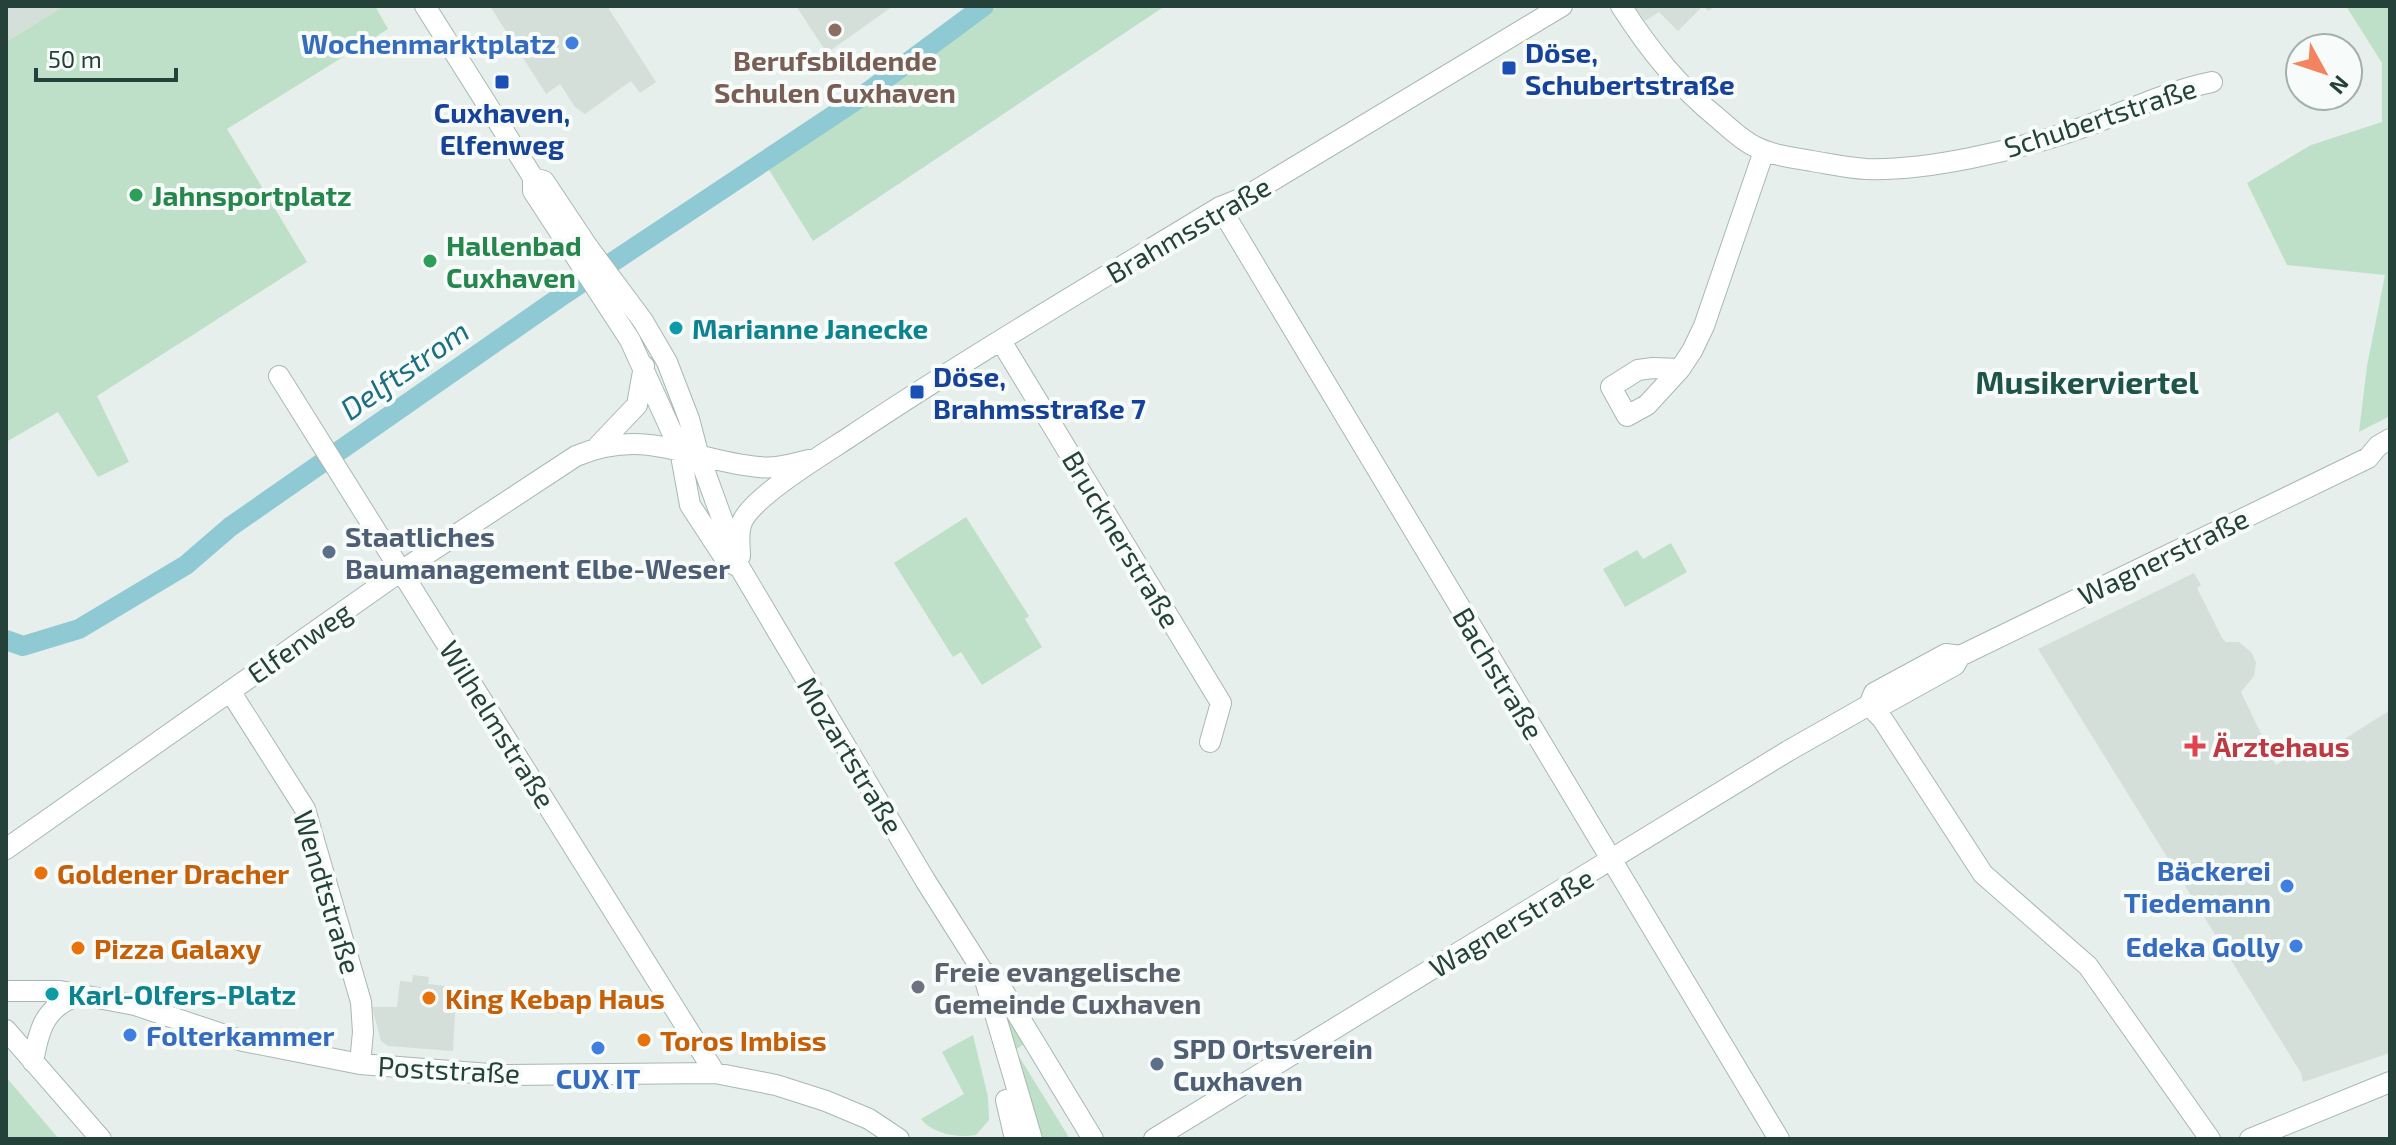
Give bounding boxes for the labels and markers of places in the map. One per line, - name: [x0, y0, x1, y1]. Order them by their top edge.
- marker: Berufsbildende Schulen Cuxhaven: [826, 21, 844, 39]
- place label: Wochenmarktplatz: [301, 26, 556, 60]
- marker: Wochenmarktplatz: [563, 34, 581, 52]
- place label: Döse, Schubertstraße: [1525, 35, 1735, 101]
- place label: Berufsbildende Schulen Cuxhaven: [714, 43, 956, 109]
- marker: Döse, Schubertstraße: [1500, 59, 1518, 77]
- marker: Cuxhaven, Elfenweg: [493, 73, 511, 91]
- place label: Cuxhaven, Elfenweg: [434, 95, 570, 161]
- place label: Jahnsportplatz: [152, 178, 352, 212]
- marker: Jahnsportplatz: [127, 186, 145, 204]
- place label: Hallenbad Cuxhaven: [446, 228, 582, 294]
- marker: Hallenbad Cuxhaven: [421, 252, 439, 270]
- place label: Marianne Janecke: [692, 311, 928, 345]
- marker: Marianne Janecke: [667, 319, 685, 337]
- place label: Döse, Brahmsstraße 7: [933, 359, 1146, 425]
- marker: Döse, Brahmsstraße 7: [908, 383, 926, 401]
- place label: Staatliches Baumanagement Elbe-Weser: [345, 519, 730, 585]
- marker: Staatliches Baumanagement Elbe-Weser: [320, 543, 338, 561]
- place label: Ärztehaus: [2213, 729, 2350, 763]
- marker: Ärztehaus: [2184, 735, 2206, 757]
- place label: Bäckerei Tiedemann: [2124, 853, 2271, 919]
- place label: Goldener Dracher: [57, 856, 289, 890]
- marker: Goldener Dracher: [32, 864, 50, 882]
- marker: Bäckerei Tiedemann: [2278, 877, 2296, 895]
- place label: Edeka Golly: [2125, 929, 2280, 963]
- place label: Pizza Galaxy: [94, 931, 262, 965]
- marker: Edeka Golly: [2287, 937, 2305, 955]
- marker: Pizza Galaxy: [69, 939, 87, 957]
- place label: Freie evangelische Gemeinde Cuxhaven: [934, 954, 1201, 1020]
- place label: Karl-Olfers-Platz: [68, 977, 296, 1011]
- marker: Freie evangelische Gemeinde Cuxhaven: [909, 978, 927, 996]
- place label: King Kebap Haus: [445, 981, 665, 1015]
- marker: Karl-Olfers-Platz: [43, 985, 61, 1003]
- marker: King Kebap Haus: [420, 989, 438, 1007]
- place label: Folterkammer: [146, 1018, 334, 1052]
- place label: Toros Imbiss: [660, 1023, 827, 1057]
- marker: Folterkammer: [121, 1026, 139, 1044]
- marker: Toros Imbiss: [635, 1031, 653, 1049]
- place label: SPD Ortsverein Cuxhaven: [1173, 1031, 1373, 1097]
- marker: CUX IT: [589, 1039, 607, 1057]
- marker: SPD Ortsverein Cuxhaven: [1148, 1055, 1166, 1073]
- place label: CUX IT: [556, 1061, 641, 1095]

